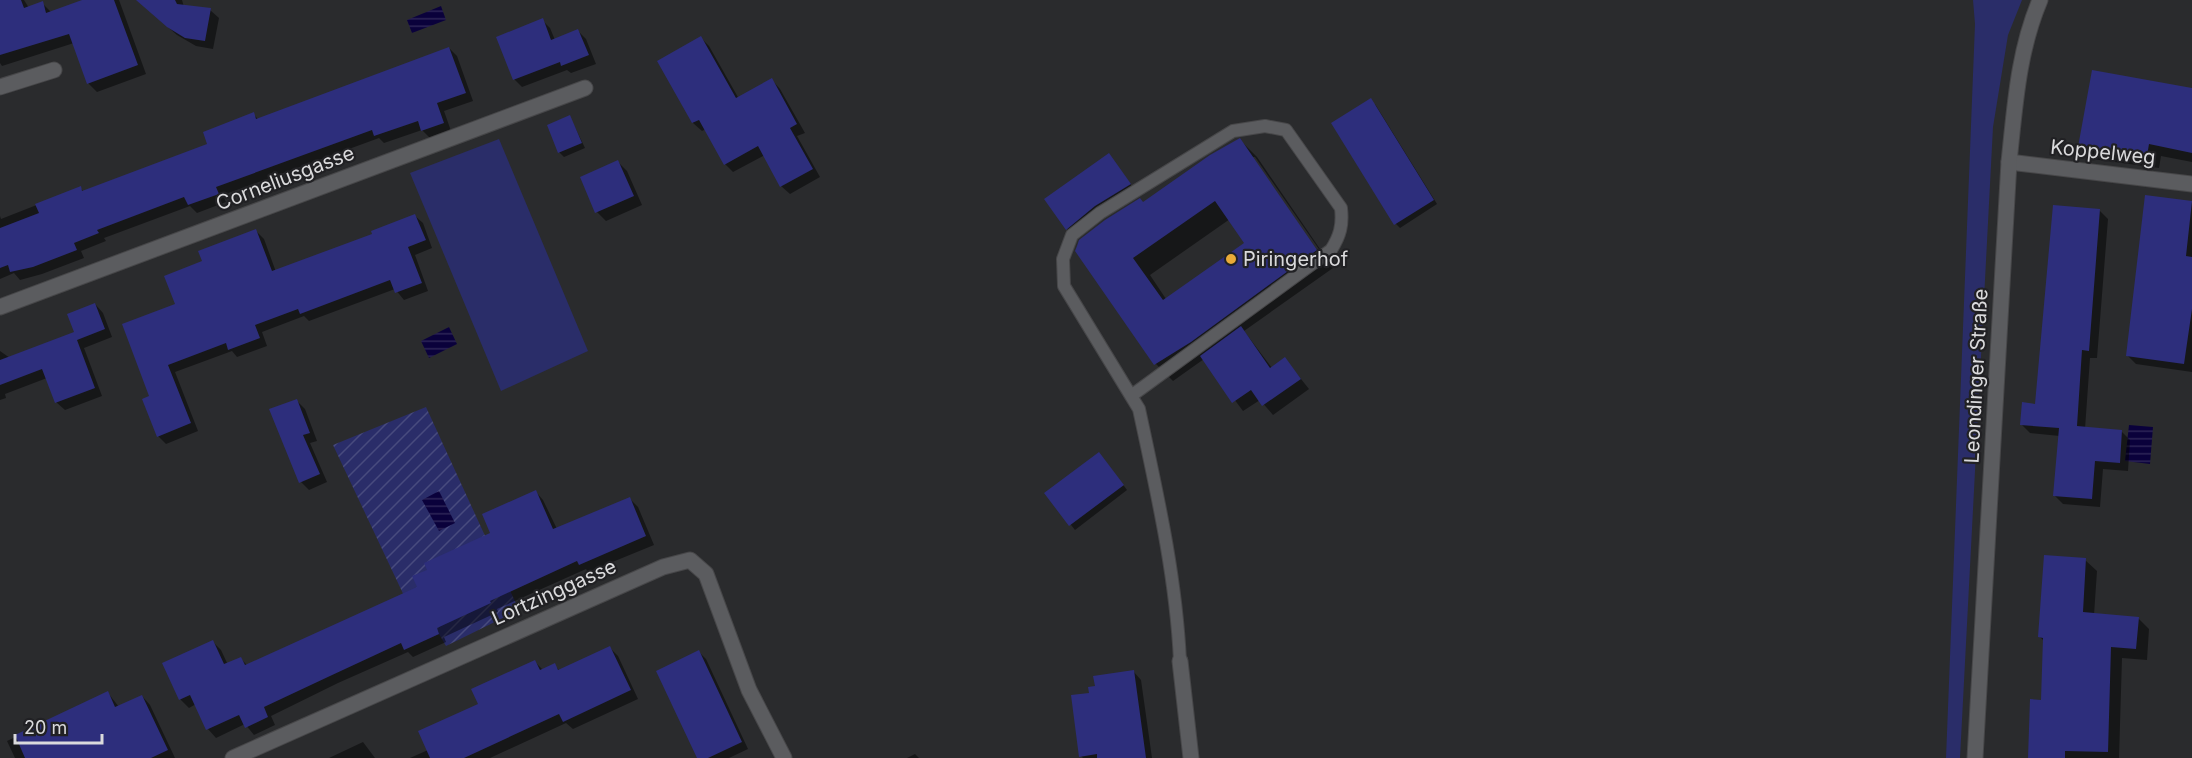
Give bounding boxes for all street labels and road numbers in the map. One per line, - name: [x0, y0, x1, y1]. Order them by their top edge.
- street label: Koppelweg: [2049, 135, 2157, 169]
- street label: Corneliusgasse: [212, 141, 358, 215]
- street label: Leondinger Straße: [1959, 288, 1993, 464]
- street label: Lortzinggasse: [488, 554, 620, 630]

